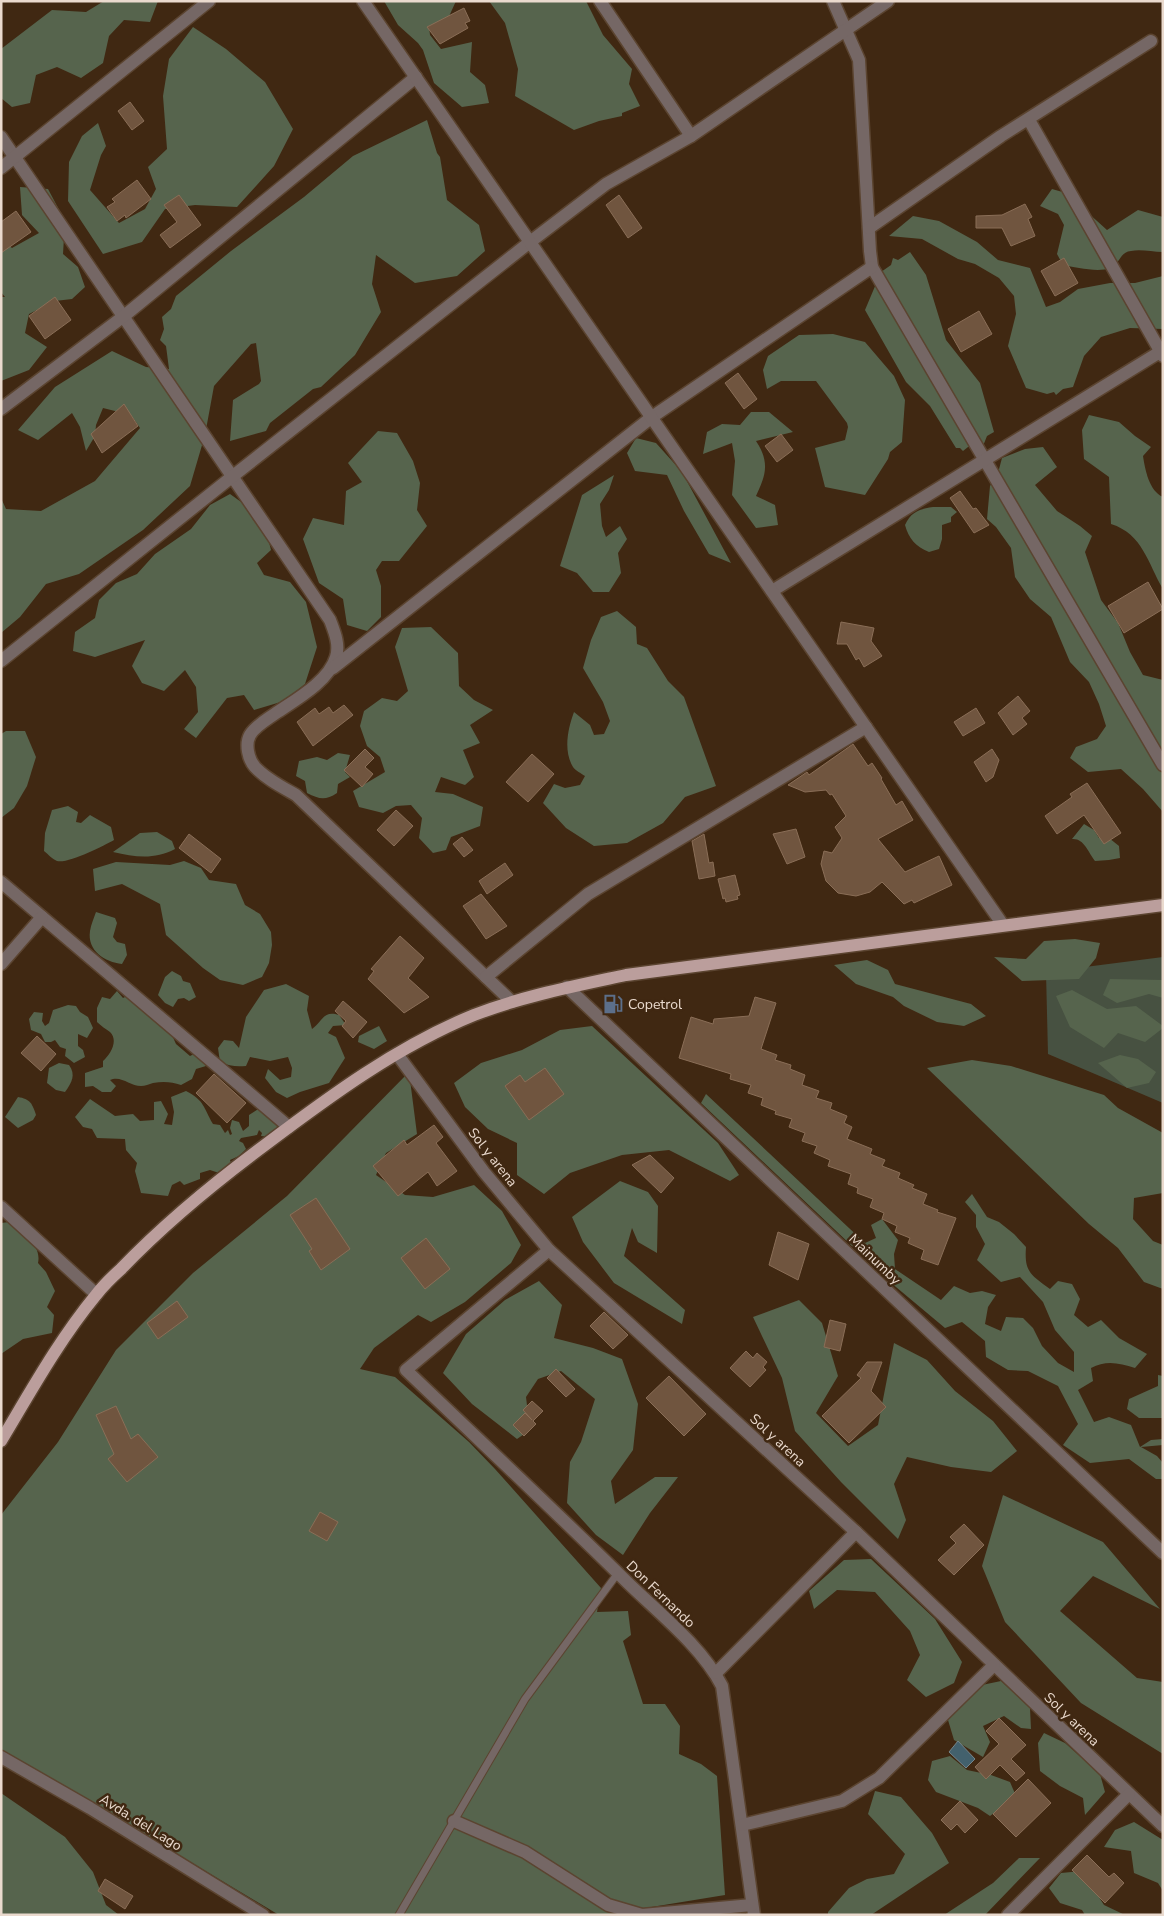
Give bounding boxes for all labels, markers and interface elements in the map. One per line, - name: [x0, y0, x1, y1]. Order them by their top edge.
- fuel station icon: Copetrol: [602, 993, 624, 1015]
- place label: Copetrol: [628, 995, 683, 1014]
- street label: Sol y arena: [464, 1124, 522, 1191]
- street label: Mainumby: [844, 1230, 905, 1290]
- street label: Sol y arena: [746, 1410, 810, 1471]
- street label: Don Fernando: [622, 1557, 699, 1632]
- street label: Sol y arena: [1040, 1688, 1103, 1751]
- street label: Avda. del Lago: [96, 1790, 186, 1855]

